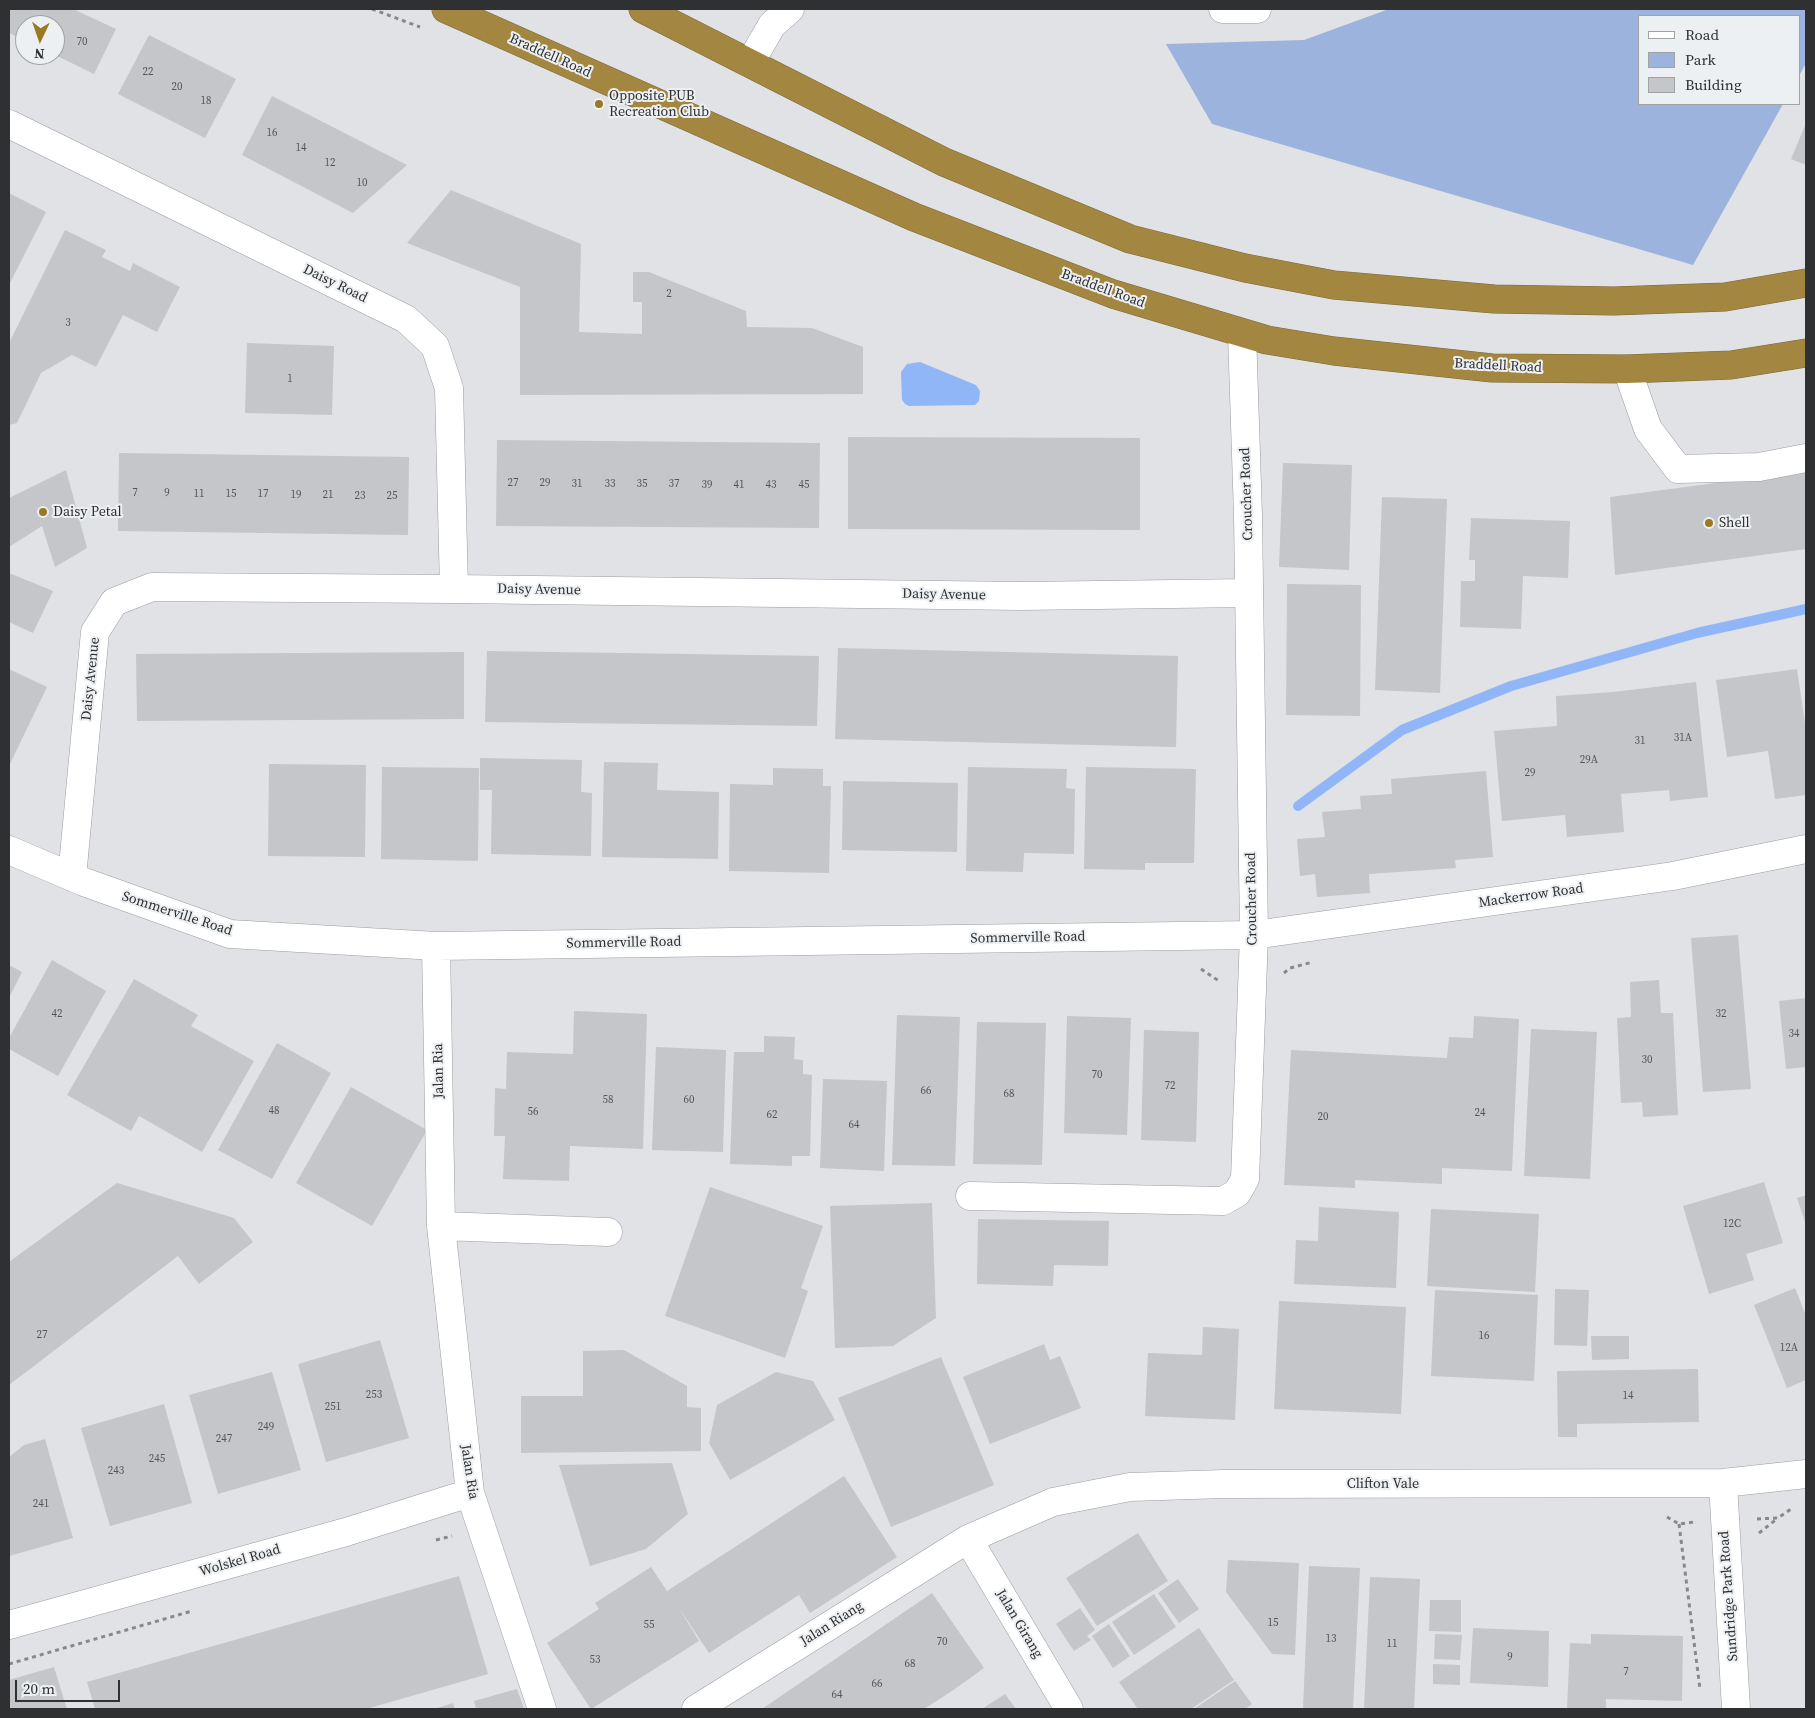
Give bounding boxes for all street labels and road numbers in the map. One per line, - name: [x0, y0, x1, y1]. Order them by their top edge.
- street label: Braddell Road: [506, 30, 594, 82]
- street label: Daisy Road: [300, 261, 370, 307]
- street label: Braddell Road: [1059, 266, 1147, 312]
- street label: Braddell Road: [1454, 355, 1542, 377]
- street label: Croucher Road: [1237, 447, 1257, 541]
- street label: Daisy Avenue: [497, 581, 581, 599]
- street label: Daisy Avenue: [902, 586, 986, 604]
- street label: Daisy Avenue: [78, 636, 104, 722]
- street label: Croucher Road: [1243, 852, 1261, 946]
- street label: Mackerrow Road: [1477, 880, 1585, 912]
- street label: Sommerville Road: [120, 888, 234, 940]
- street label: Sommerville Road: [970, 929, 1086, 947]
- street label: Sommerville Road: [566, 934, 682, 952]
- street label: Jalan Ria: [430, 1043, 448, 1099]
- street label: Jalan Ria: [456, 1443, 482, 1501]
- street label: Clifton Vale: [1347, 1476, 1419, 1492]
- street label: Sundridge Park Road: [1716, 1530, 1742, 1662]
- street label: Wolskel Road: [197, 1541, 283, 1581]
- street label: Jalan Girang: [992, 1587, 1046, 1661]
- street label: Jalan Riang: [797, 1598, 867, 1650]

